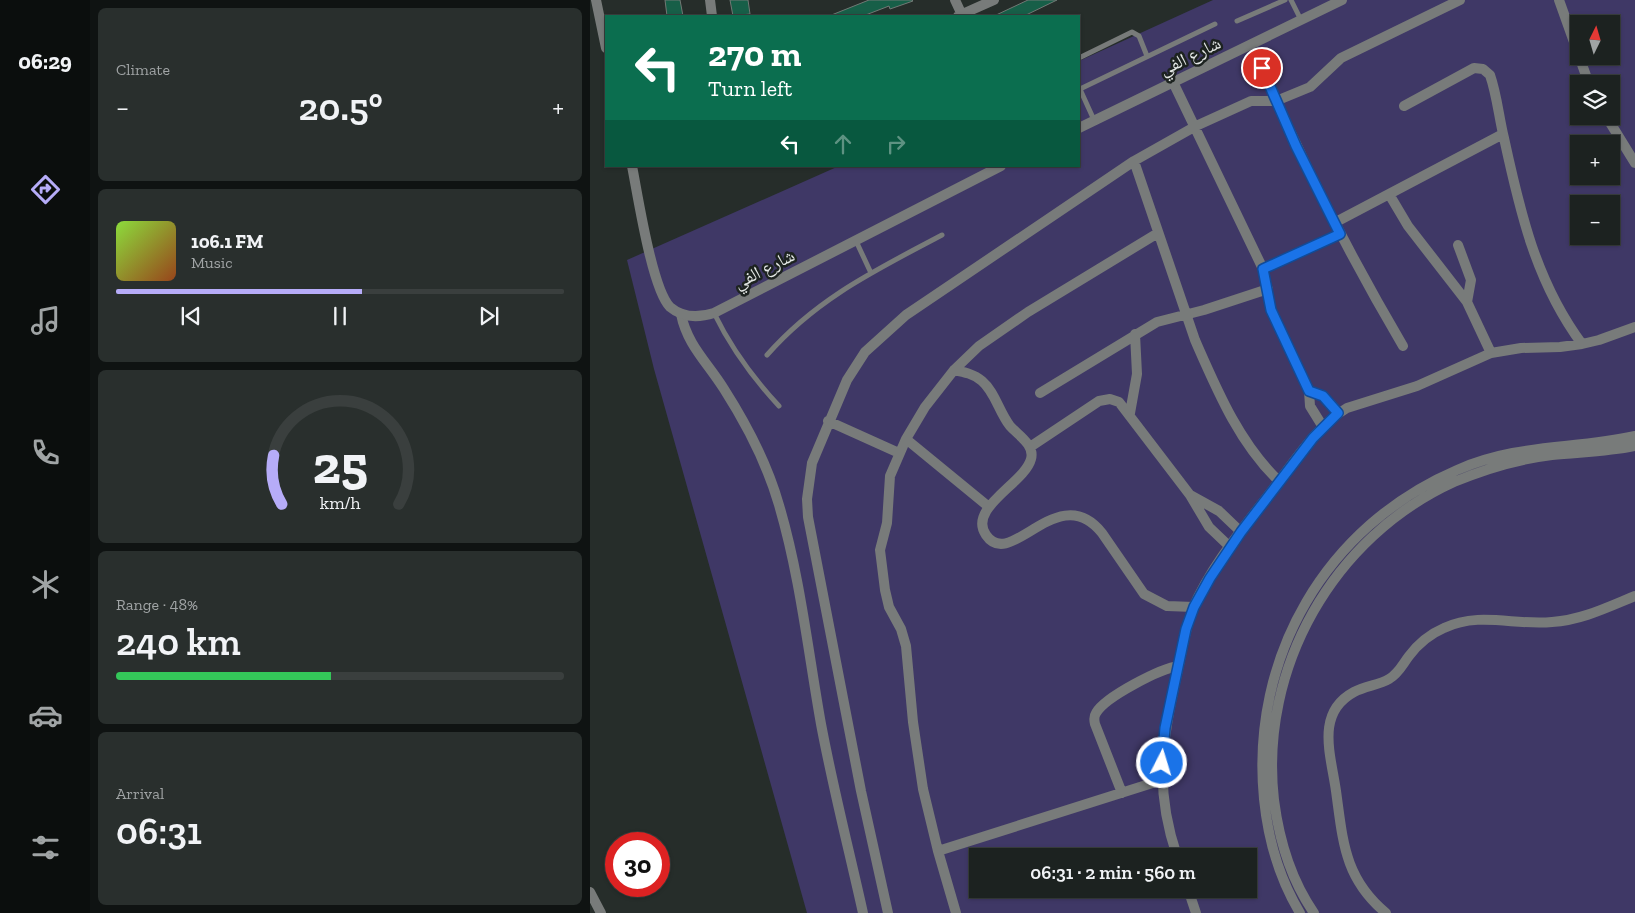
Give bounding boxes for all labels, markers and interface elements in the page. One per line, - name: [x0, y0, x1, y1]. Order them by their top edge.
- north arrow: [1570, 15, 1620, 65]
- map controls: [1570, 15, 1620, 245]
- street label: شارع الفي: [1156, 32, 1226, 84]
- text: 270 m: [708, 33, 802, 75]
- icon: left: [625, 35, 690, 100]
- pin: [1241, 47, 1283, 89]
- text: 06:29: [18, 48, 72, 75]
- icon: arrive: [1248, 54, 1276, 82]
- text: Climate: [116, 60, 170, 79]
- text: Turn left: [708, 75, 792, 102]
- button: layers: [1570, 75, 1620, 125]
- text: 20.5°: [298, 84, 383, 130]
- text: −: [116, 91, 129, 124]
- text: +: [552, 91, 564, 124]
- icon: left: [776, 130, 804, 158]
- icon: ahead: [829, 130, 857, 158]
- icon: right: [882, 130, 910, 158]
- button: +: [1570, 135, 1620, 185]
- icon: directions: [28, 172, 63, 207]
- button: −: [1570, 195, 1620, 245]
- text: 106.1 FM: [191, 230, 263, 253]
- street label: شارع الفي: [730, 244, 800, 297]
- text: Music: [191, 253, 233, 272]
- icon: previous: [177, 302, 205, 330]
- icon: pause: [326, 302, 354, 330]
- icon: next: [475, 302, 503, 330]
- icon: music: [28, 303, 63, 338]
- text: 25: [312, 434, 368, 496]
- icon: phone: [28, 435, 63, 470]
- text: km/h: [320, 492, 360, 514]
- icon: climate: [28, 567, 63, 602]
- text: Range · 48%: [116, 595, 198, 614]
- text: 240 km: [116, 619, 241, 665]
- icon: car: [28, 698, 63, 733]
- position arrow: [1135, 736, 1187, 788]
- text: Arrival: [116, 784, 164, 803]
- text: 06:31: [116, 808, 202, 854]
- icon: filters: [28, 830, 63, 865]
- speed limit sign: 30: [605, 832, 670, 897]
- text: 06:31 · 2 min · 560 m: [1030, 861, 1196, 884]

